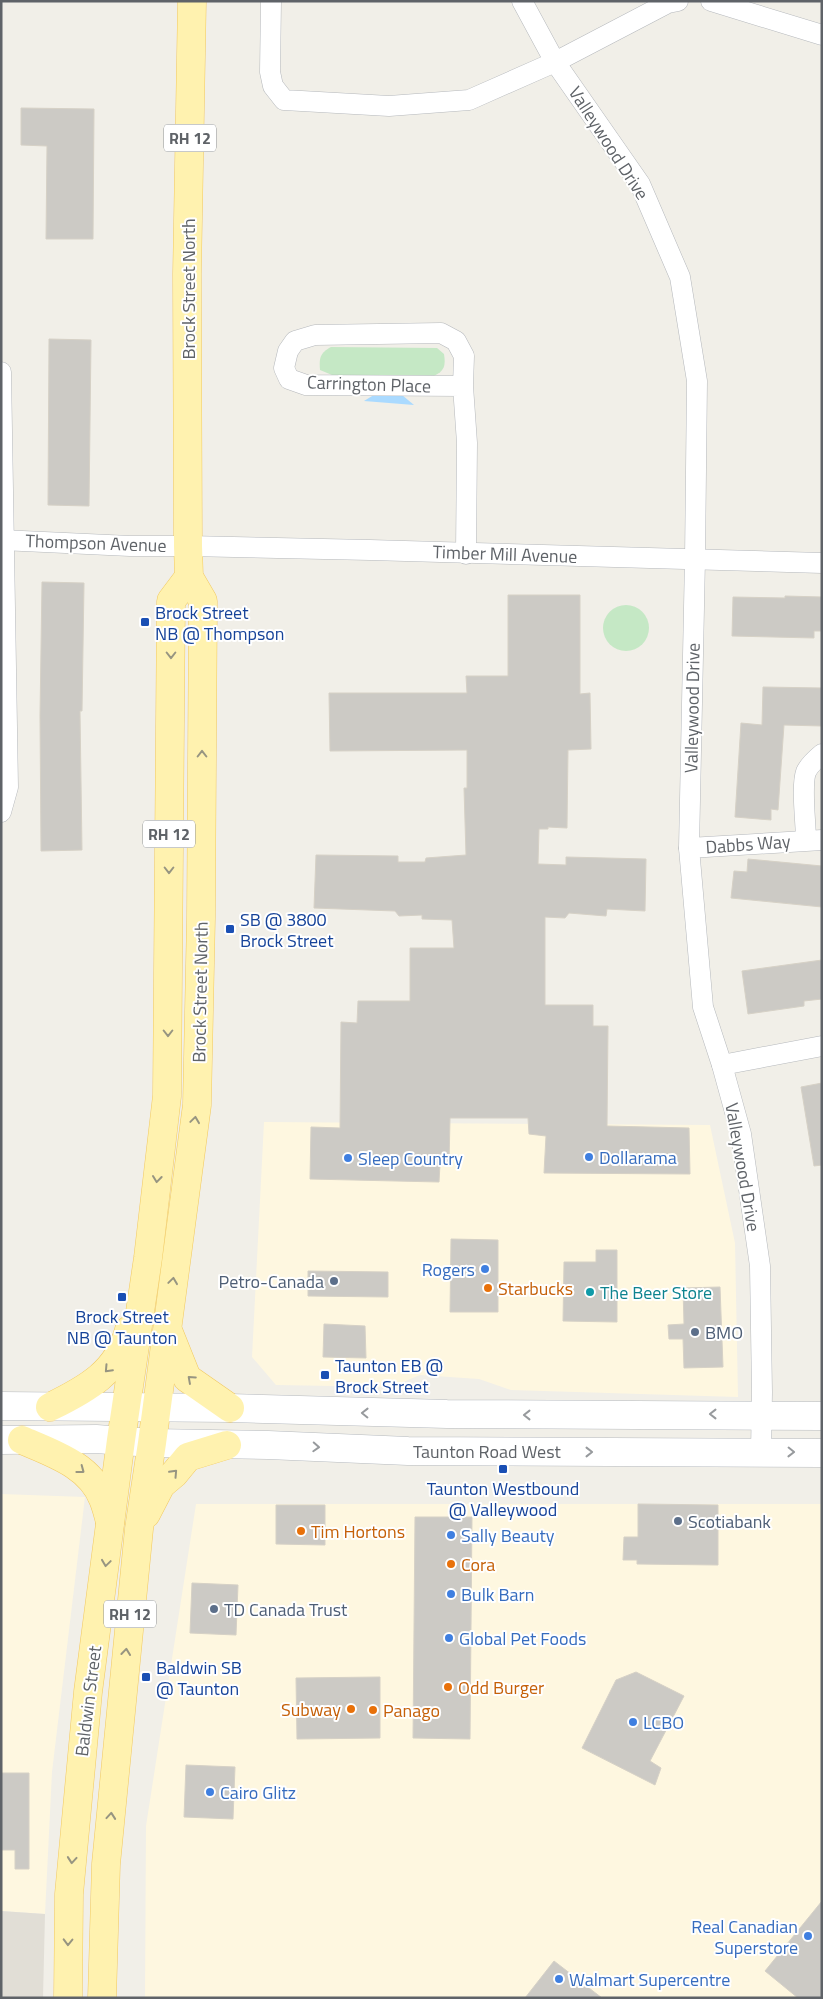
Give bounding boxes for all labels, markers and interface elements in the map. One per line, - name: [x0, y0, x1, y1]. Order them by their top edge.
- street label: Valleywood Drive: [562, 81, 656, 205]
- road number: RH 12: [164, 125, 216, 152]
- street label: Brock Street North: [175, 218, 202, 360]
- street label: Carrington Place: [306, 368, 432, 400]
- street label: Thompson Avenue: [25, 527, 167, 559]
- street label: Timber Mill Avenue: [432, 538, 578, 570]
- place label: Brock Street NB @ Thompson: [155, 599, 284, 647]
- marker: Brock Street NB @ Thompson: [139, 616, 151, 628]
- street label: Valleywood Drive: [677, 643, 707, 773]
- one-way arrow: [166, 652, 176, 660]
- one-way arrow: [197, 750, 207, 758]
- road number: RH 12: [143, 821, 195, 848]
- street label: Dabbs Way: [705, 828, 792, 860]
- one-way arrow: [164, 867, 174, 875]
- place label: SB @ 3800 Brock Street: [240, 906, 334, 954]
- street label: Brock Street North: [185, 921, 215, 1063]
- marker: SB @ 3800 Brock Street: [224, 923, 236, 935]
- one-way arrow: [162, 1029, 173, 1037]
- street label: Valleywood Drive: [718, 1100, 768, 1234]
- one-way arrow: [189, 1115, 200, 1123]
- place label: Dollarama: [599, 1144, 677, 1171]
- place label: Sleep Country: [358, 1145, 463, 1172]
- marker: Dollarama: [583, 1151, 595, 1163]
- marker: Sleep Country: [342, 1152, 354, 1164]
- one-way arrow: [152, 1175, 163, 1183]
- place label: Rogers: [422, 1256, 475, 1283]
- marker: Rogers: [479, 1263, 491, 1275]
- place label: Petro-Canada: [219, 1268, 324, 1295]
- marker: Petro-Canada: [328, 1275, 340, 1287]
- place label: Starbucks: [498, 1275, 573, 1302]
- one-way arrow: [168, 1276, 178, 1285]
- place label: The Beer Store: [600, 1279, 712, 1306]
- marker: Starbucks: [482, 1282, 494, 1294]
- marker: The Beer Store: [584, 1286, 596, 1298]
- marker: Brock Street NB @ Taunton: [116, 1291, 128, 1303]
- place label: Brock Street NB @ Taunton: [67, 1303, 177, 1351]
- place label: BMO: [705, 1319, 743, 1346]
- marker: BMO: [689, 1326, 701, 1338]
- place label: Taunton EB @ Brock Street: [335, 1352, 443, 1400]
- one-way arrow: [105, 1363, 114, 1372]
- marker: Taunton EB @ Brock Street: [319, 1369, 331, 1381]
- one-way arrow: [187, 1376, 196, 1385]
- one-way arrow: [360, 1408, 368, 1418]
- one-way arrow: [709, 1409, 717, 1419]
- one-way arrow: [523, 1410, 530, 1420]
- street label: Taunton Road West: [413, 1438, 562, 1465]
- one-way arrow: [313, 1441, 321, 1452]
- one-way arrow: [586, 1447, 593, 1457]
- one-way arrow: [788, 1447, 795, 1457]
- marker: Taunton Westbound @ Valleywood: [497, 1463, 509, 1475]
- one-way arrow: [75, 1464, 85, 1473]
- one-way arrow: [168, 1470, 177, 1479]
- place label: Taunton Westbound @ Valleywood: [427, 1475, 579, 1523]
- place label: Scotiabank: [688, 1508, 771, 1535]
- marker: Scotiabank: [672, 1515, 684, 1527]
- place label: Tim Hortons: [311, 1518, 405, 1545]
- place label: Sally Beauty: [461, 1522, 555, 1549]
- marker: Tim Hortons: [295, 1525, 307, 1537]
- marker: Sally Beauty: [445, 1529, 457, 1541]
- place label: Cora: [461, 1551, 495, 1578]
- one-way arrow: [101, 1558, 111, 1567]
- marker: Cora: [445, 1558, 457, 1570]
- place label: Bulk Barn: [461, 1581, 534, 1608]
- marker: Bulk Barn: [445, 1588, 457, 1600]
- place label: TD Canada Trust: [224, 1596, 348, 1623]
- road number: RH 12: [104, 1600, 156, 1628]
- marker: TD Canada Trust: [208, 1603, 220, 1615]
- place label: Global Pet Foods: [459, 1625, 586, 1652]
- marker: Global Pet Foods: [443, 1632, 455, 1644]
- street label: Baldwin Street: [68, 1643, 108, 1758]
- one-way arrow: [120, 1647, 131, 1655]
- place label: Baldwin SB @ Taunton: [156, 1654, 242, 1702]
- marker: Baldwin SB @ Taunton: [140, 1671, 152, 1683]
- place label: Odd Burger: [458, 1674, 544, 1701]
- marker: Odd Burger: [442, 1681, 454, 1693]
- place label: Subway: [281, 1696, 341, 1723]
- place label: Panago: [383, 1697, 440, 1724]
- marker: Subway: [345, 1703, 357, 1715]
- marker: Panago: [367, 1704, 379, 1716]
- place label: LCBO: [643, 1709, 684, 1736]
- marker: LCBO: [627, 1716, 639, 1728]
- place label: Cairo Glitz: [220, 1779, 296, 1806]
- marker: Cairo Glitz: [204, 1786, 216, 1798]
- one-way arrow: [105, 1811, 116, 1819]
- one-way arrow: [66, 1856, 77, 1864]
- place label: Real Canadian Superstore: [691, 1913, 798, 1961]
- marker: Real Canadian Superstore: [802, 1930, 814, 1942]
- one-way arrow: [63, 1939, 73, 1947]
- place label: Walmart Supercentre: [569, 1966, 730, 1993]
- marker: Walmart Supercentre: [553, 1973, 565, 1985]

